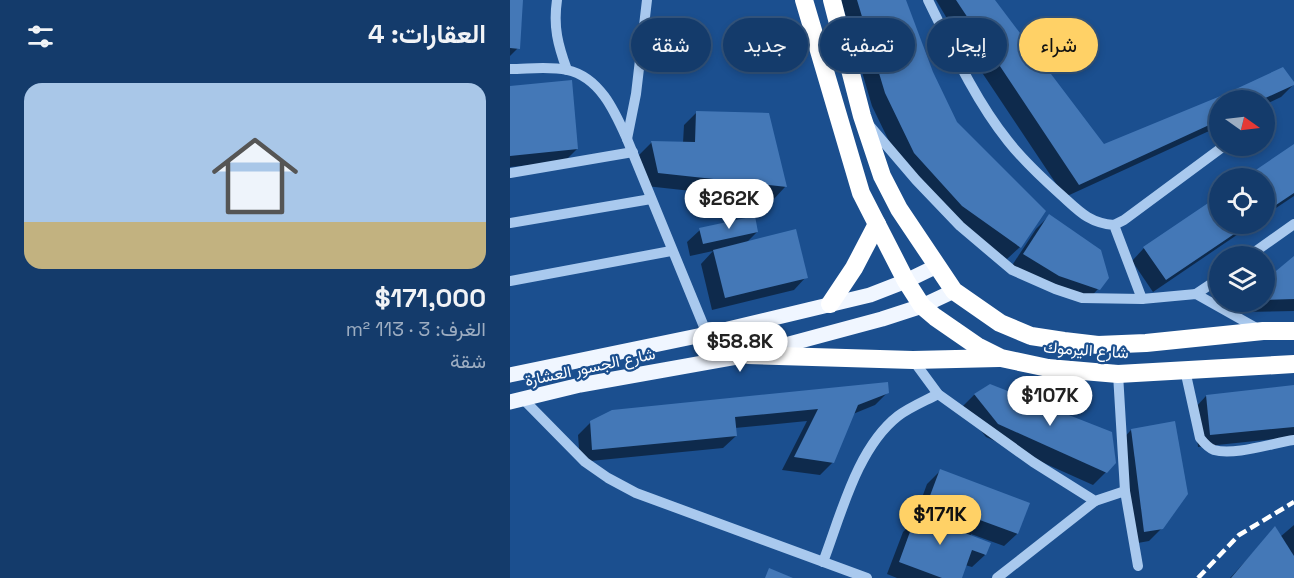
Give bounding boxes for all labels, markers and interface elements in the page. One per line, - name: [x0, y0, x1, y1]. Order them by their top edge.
- text: العقارات: 4: [368, 17, 486, 51]
- chip: شقة: [631, 18, 711, 72]
- chip: جديد: [723, 18, 808, 72]
- chip: تصفية: [820, 18, 915, 72]
- chip: إيجار: [927, 18, 1007, 72]
- chip: شراء: [1019, 18, 1098, 72]
- icon: filters: [24, 20, 57, 53]
- north arrow: [1209, 90, 1275, 156]
- map controls: [1209, 90, 1275, 312]
- icon: home: [201, 122, 309, 230]
- button: locate: [1209, 168, 1275, 234]
- pin: $262K: [687, 179, 771, 230]
- text: $262K: [699, 185, 759, 211]
- button: layers: [1209, 246, 1275, 312]
- text: $171,000: [375, 281, 486, 315]
- text: الغرف: 3 · 113 m²: [346, 316, 486, 342]
- pin: $58.8K: [691, 322, 789, 373]
- text: $58.8K: [707, 328, 773, 354]
- street label: شارع اليرموك: [1042, 337, 1129, 364]
- street label: شارع الجسور العشارة: [523, 343, 657, 392]
- text: شقة: [450, 348, 486, 374]
- pin: $107K: [1008, 376, 1092, 427]
- text: $107K: [1021, 382, 1079, 408]
- pin: $171K: [898, 495, 982, 546]
- text: $171K: [913, 501, 967, 527]

